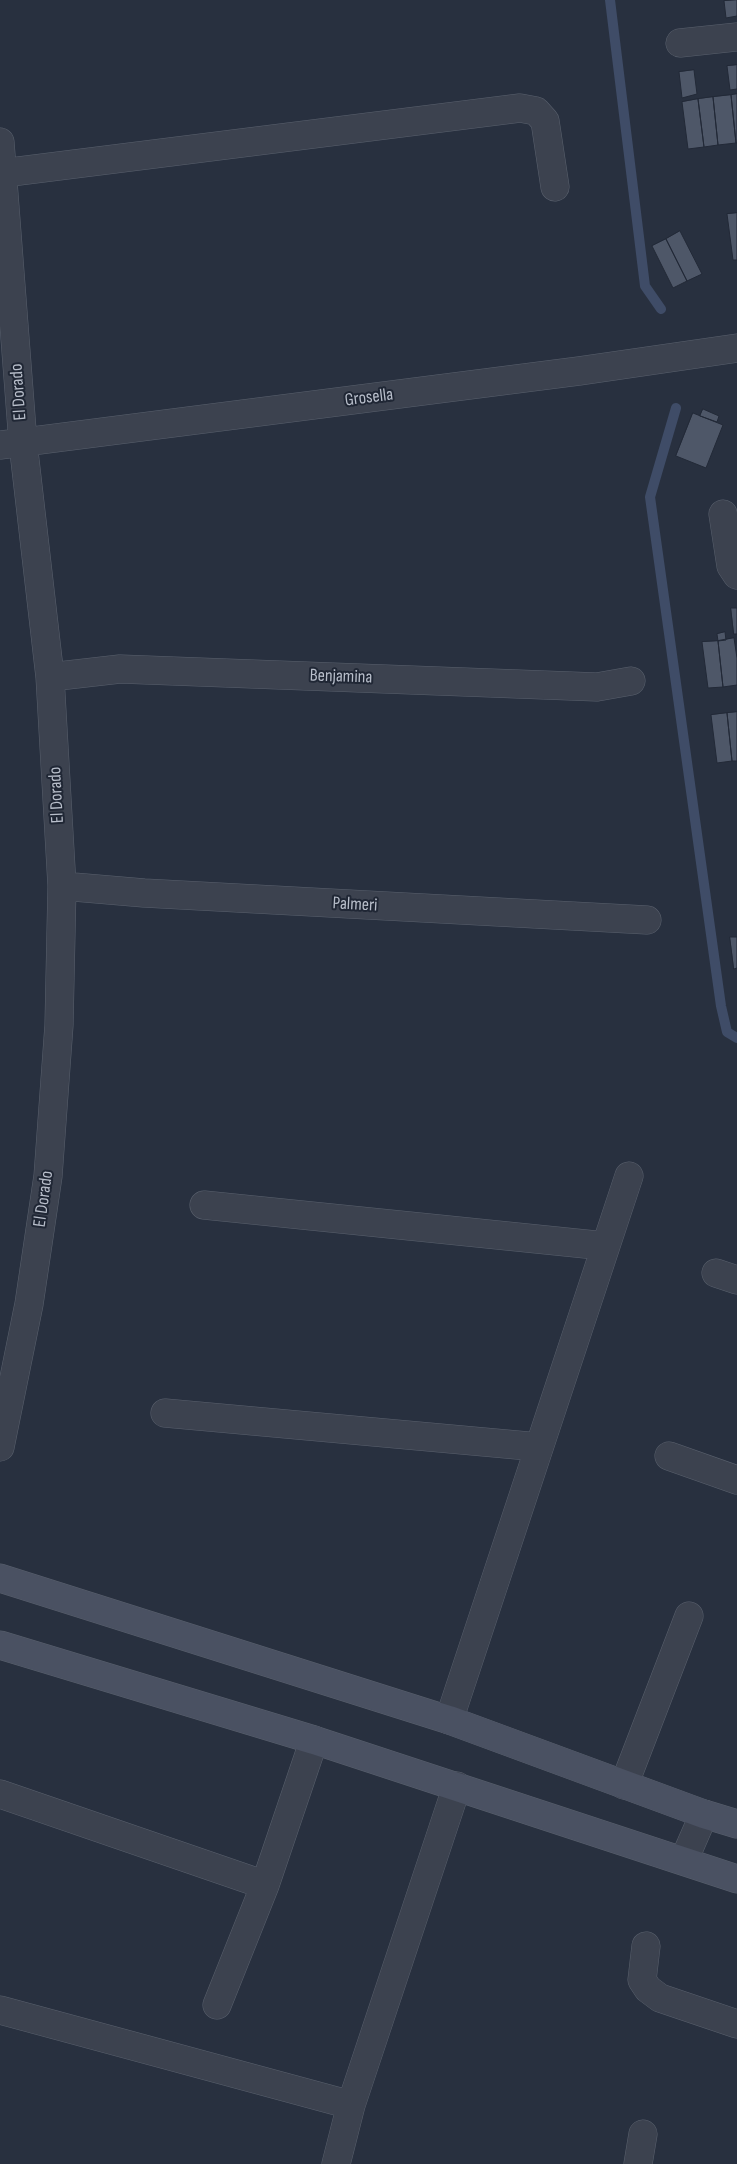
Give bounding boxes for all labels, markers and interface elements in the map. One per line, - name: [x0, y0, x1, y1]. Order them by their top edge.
- street label: El Dorado: [6, 363, 32, 421]
- street label: Grosella: [344, 384, 394, 412]
- street label: Benjamina: [309, 665, 373, 689]
- street label: El Dorado: [45, 766, 69, 824]
- street label: Palmeri: [332, 893, 378, 917]
- street label: El Dorado: [29, 1169, 59, 1229]

